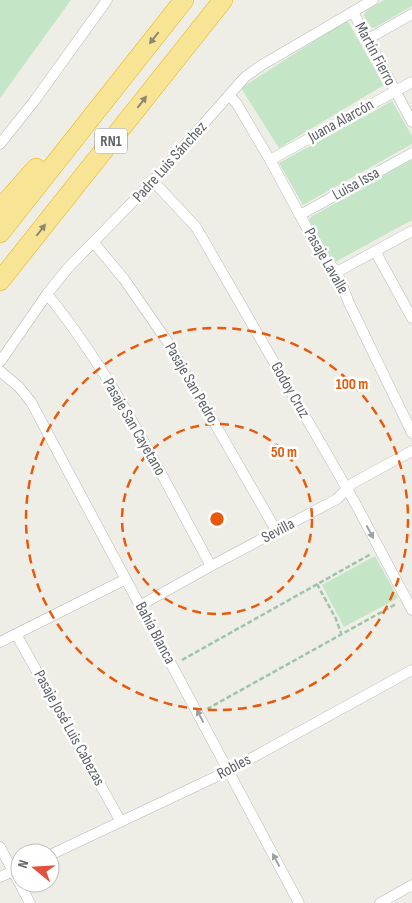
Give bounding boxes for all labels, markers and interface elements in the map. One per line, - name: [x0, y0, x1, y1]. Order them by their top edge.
- street label: Martín Fierro: [350, 19, 400, 89]
- one-way arrow: [149, 31, 160, 44]
- one-way arrow: [137, 95, 147, 109]
- street label: Juana Alarcón: [304, 95, 377, 147]
- street label: Padre Luis Sánchez: [129, 118, 211, 206]
- road number: RN1: [95, 128, 127, 154]
- street label: Luisa Issa: [329, 163, 383, 205]
- one-way arrow: [36, 223, 47, 236]
- street label: Pasaje Lavalle: [300, 225, 352, 297]
- street label: Pasaje San Pedro: [160, 339, 222, 427]
- street label: Godoy Cruz: [266, 359, 314, 422]
- street label: Pasaje San Cayetano: [98, 375, 170, 479]
- text: 100 m: [336, 375, 368, 394]
- text: 50 m: [271, 443, 297, 462]
- centre of rings: [208, 510, 226, 528]
- street label: Sevilla: [258, 515, 298, 547]
- one-way arrow: [366, 524, 374, 539]
- street label: Bahía Blanca: [131, 599, 179, 667]
- street label: Pasaje José Luis Cabezas: [29, 667, 109, 789]
- one-way arrow: [196, 709, 204, 723]
- street label: Robles: [214, 750, 254, 784]
- north arrow: [10, 843, 60, 893]
- one-way arrow: [272, 853, 280, 867]
- text: N: [14, 858, 32, 870]

